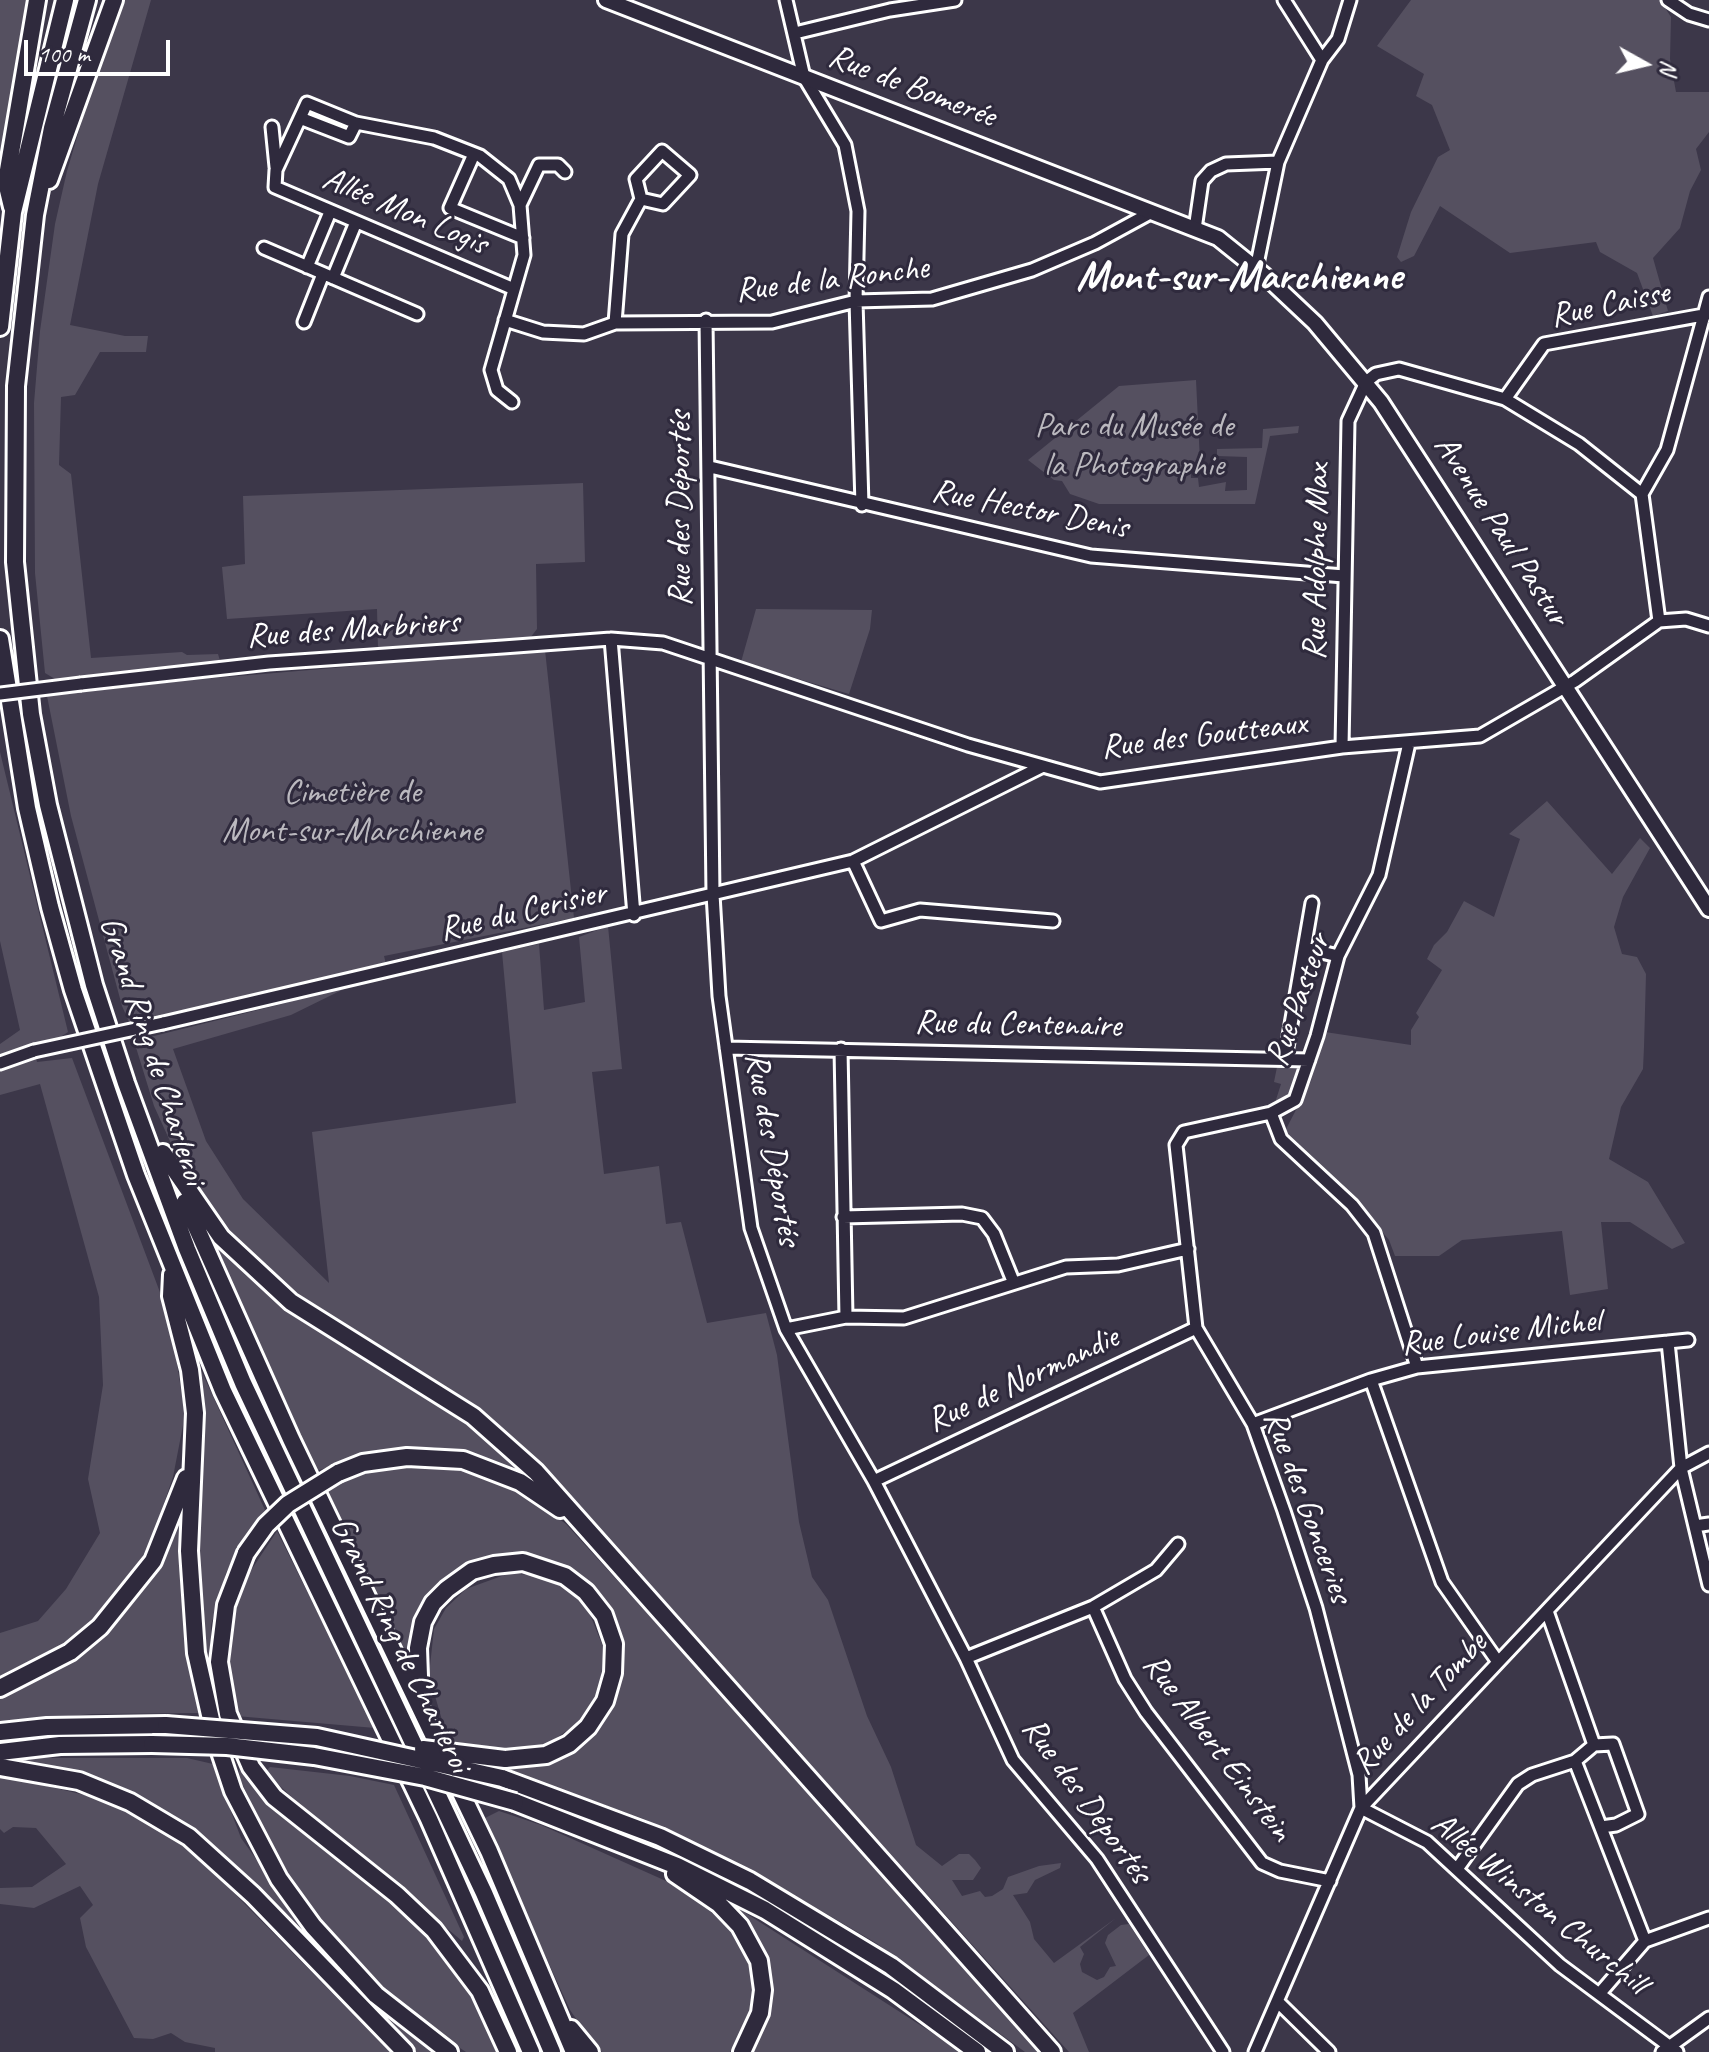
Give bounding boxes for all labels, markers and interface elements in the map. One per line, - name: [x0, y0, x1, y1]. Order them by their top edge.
- scale bar: [28, 24, 174, 74]
- north arrow: [1605, 24, 1685, 104]
- street label: Rue de Bomerée: [823, 36, 1001, 138]
- text: 100 m: [38, 39, 90, 69]
- text: N: [1654, 59, 1684, 76]
- street label: Allée Mon Logis: [316, 159, 494, 265]
- street label: Rue de la Ronche: [733, 248, 931, 312]
- district label: Mont-sur-Marchienne: [1076, 253, 1402, 303]
- street label: Rue Caisse: [1547, 273, 1673, 337]
- park label: Parc du Musée de la Photographie: [1035, 407, 1233, 486]
- street label: Rue des Déportés: [661, 411, 701, 607]
- street label: Avenue Paul Pastur: [1424, 428, 1578, 634]
- street label: Rue Adolphe Max: [1295, 464, 1339, 660]
- street label: Rue Hector Denis: [928, 471, 1132, 549]
- street label: Rue des Marbriers: [245, 602, 461, 658]
- street label: Rue des Goutteaux: [1099, 703, 1309, 769]
- park label: Cimetière de Mont-sur-Marchienne: [222, 773, 482, 852]
- street label: Rue du Cerisier: [436, 873, 610, 951]
- street label: Grand Ring de Charleroi: [89, 912, 215, 1190]
- street label: Rue Pasteur: [1257, 929, 1341, 1071]
- street label: Rue du Centenaire: [914, 1003, 1122, 1047]
- street label: Rue des Déportés: [735, 1049, 809, 1249]
- street label: Rue Louise Michel: [1399, 1301, 1603, 1365]
- street label: Rue de Normandie: [921, 1318, 1125, 1442]
- street label: Rue des Gonceries: [1253, 1405, 1361, 1609]
- street label: Grand Ring de Charleroi: [320, 1510, 480, 1780]
- street label: Rue de la Tombe: [1344, 1624, 1496, 1784]
- street label: Rue Albert Einstein: [1133, 1646, 1301, 1850]
- street label: Rue des Déportés: [1012, 1710, 1160, 1892]
- street label: Allée Winston Churchill: [1422, 1804, 1656, 2004]

